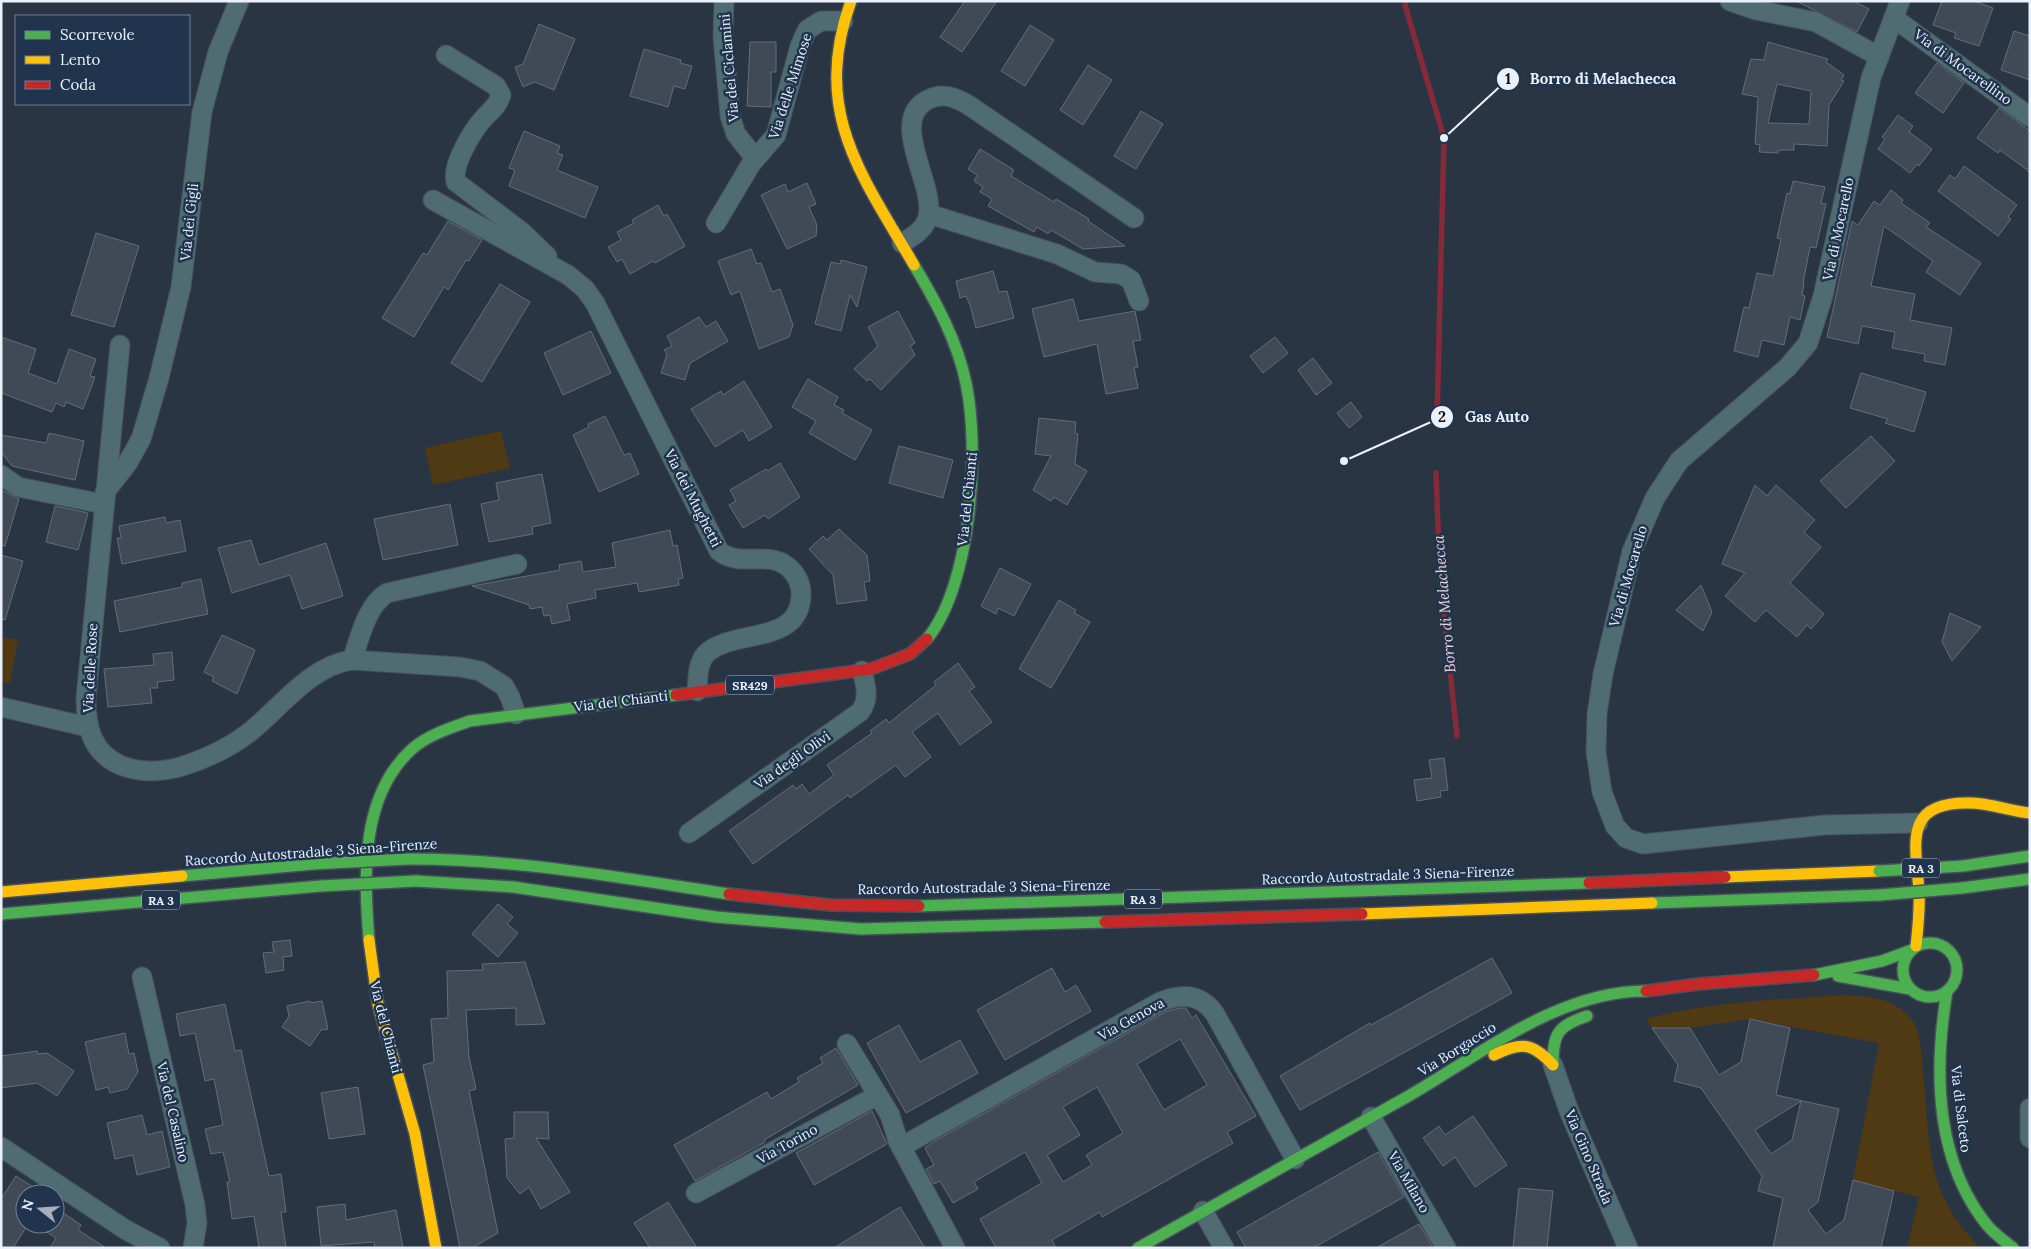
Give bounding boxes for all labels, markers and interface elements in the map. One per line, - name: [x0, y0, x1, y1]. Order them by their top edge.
- street label: Via dei Ciclamini: [715, 13, 743, 124]
- legend: [15, 15, 190, 105]
- text: Scorrevole: [60, 25, 135, 44]
- street label: Via di Mocarellino: [1910, 25, 2016, 109]
- street label: Via delle Mimose: [764, 30, 816, 142]
- text: Lento: [60, 50, 101, 69]
- callout: Borro di Melachecca: [1495, 64, 1686, 94]
- text: 1: [1505, 69, 1511, 88]
- text: Borro di Melachecca: [1530, 69, 1676, 88]
- text: Coda: [60, 75, 96, 94]
- street label: Via di Mocarello: [1818, 176, 1858, 283]
- street label: Via dei Gigli: [176, 182, 202, 263]
- callout: Gas Auto: [1430, 402, 1539, 432]
- text: 2: [1438, 407, 1446, 426]
- text: Gas Auto: [1465, 407, 1530, 426]
- street label: Via dei Mughetti: [660, 445, 725, 550]
- street label: Via del Chianti: [953, 451, 981, 548]
- street label: Via di Mocarello: [1605, 523, 1651, 630]
- water label: Borro di Melachecca: [1428, 534, 1459, 674]
- street label: Via delle Rose: [79, 622, 101, 714]
- road number: SR429: [726, 676, 774, 694]
- street label: Via del Chianti: [572, 686, 669, 716]
- street label: Via degli Olivi: [750, 727, 834, 794]
- street label: Raccordo Autostradale 3 Siena-Firenze: [184, 834, 438, 870]
- road number: RA 3: [1902, 858, 1940, 878]
- street label: Raccordo Autostradale 3 Siena-Firenze: [1261, 862, 1515, 888]
- street label: Raccordo Autostradale 3 Siena-Firenze: [857, 876, 1111, 898]
- road number: RA 3: [142, 890, 180, 910]
- road number: RA 3: [1124, 890, 1162, 909]
- street label: Via del Chianti: [366, 978, 406, 1075]
- street label: Via Genova: [1094, 993, 1167, 1045]
- street label: Via Borgaccio: [1414, 1018, 1499, 1081]
- street label: Via del Casalino: [152, 1059, 193, 1164]
- street label: Via di Salceto: [1947, 1064, 1975, 1153]
- street label: Via Gino Strada: [1561, 1106, 1617, 1207]
- street label: Via Torino: [752, 1120, 821, 1169]
- street label: Via Milano: [1384, 1147, 1434, 1216]
- north arrow: [15, 1184, 65, 1234]
- text: N: [17, 1197, 38, 1213]

